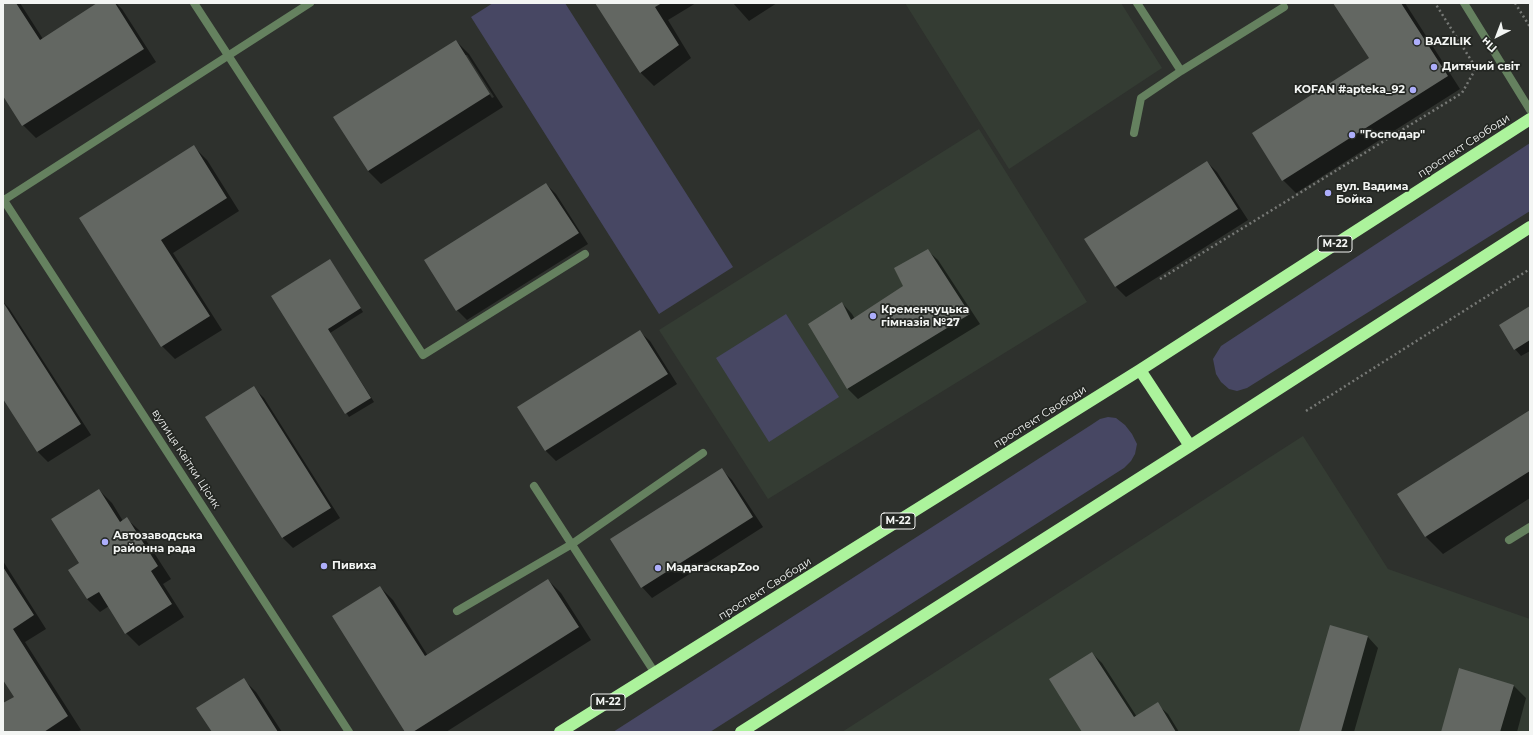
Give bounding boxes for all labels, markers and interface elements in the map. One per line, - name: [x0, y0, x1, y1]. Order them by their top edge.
- north arrow: [1477, 16, 1517, 56]
- text: Пн: [1478, 34, 1500, 56]
- place label: BAZILIK: [1425, 35, 1471, 49]
- marker: BAZILIK: [1412, 37, 1422, 47]
- place label: Дитячий світ: [1442, 60, 1520, 74]
- marker: Дитячий світ: [1429, 62, 1439, 72]
- place label: KOFAN #apteka_92: [1294, 83, 1405, 97]
- marker: KOFAN #apteka_92: [1408, 85, 1418, 95]
- street label: проспект Свободи: [1415, 111, 1513, 181]
- place label: "Господар": [1360, 128, 1425, 142]
- marker: "Господар": [1347, 130, 1357, 140]
- place label: вул. Вадима Бойка: [1336, 180, 1408, 206]
- marker: вул. Вадима Бойка: [1323, 188, 1333, 198]
- road number: М-22: [1318, 236, 1352, 252]
- place label: Кременчуцька гімназія №27: [881, 303, 969, 329]
- marker: Кременчуцька гімназія №27: [868, 311, 878, 321]
- street label: проспект Свободи: [991, 383, 1089, 451]
- street label: вулиця Квітки Цісик: [149, 407, 223, 511]
- road number: М-22: [881, 513, 915, 529]
- place label: Автозаводська районна рада: [113, 529, 203, 555]
- marker: Автозаводська районна рада: [100, 537, 110, 547]
- street label: проспект Свободи: [716, 555, 814, 623]
- place label: Пивиха: [332, 559, 376, 573]
- marker: Пивиха: [319, 561, 329, 571]
- place label: МадагаскарZoo: [666, 561, 759, 575]
- marker: МадагаскарZoo: [653, 563, 663, 573]
- road number: М-22: [591, 694, 625, 710]

